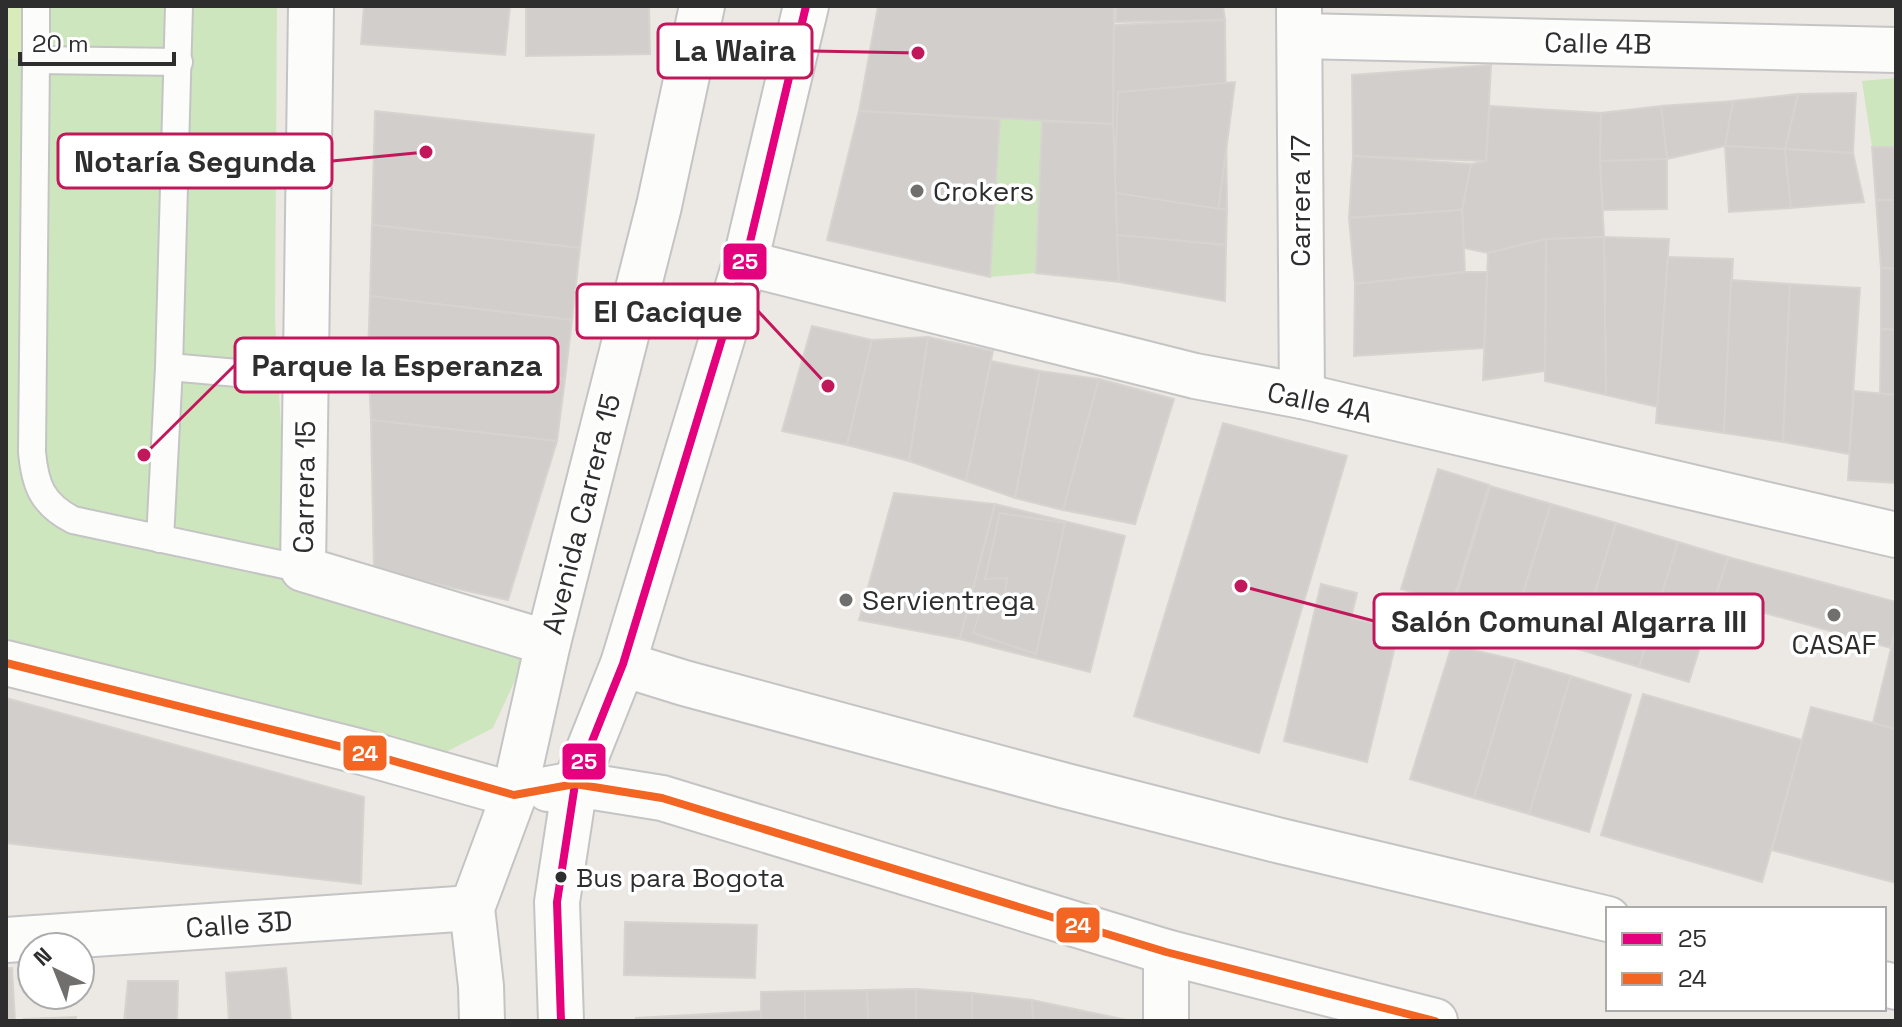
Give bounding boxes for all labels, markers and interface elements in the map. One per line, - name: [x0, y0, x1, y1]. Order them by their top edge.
- scale bar: [20, 16, 174, 66]
- callout: La Waira: [658, 24, 812, 78]
- street label: Calle 4B: [1544, 24, 1652, 62]
- text: 20 m: [32, 28, 89, 59]
- text: La Waira: [674, 31, 796, 70]
- callout: Notaría Segunda: [58, 134, 332, 188]
- street label: Carrera 17: [1282, 135, 1318, 267]
- text: Notaría Segunda: [74, 142, 316, 181]
- place label: Crokers: [933, 173, 1034, 209]
- marker: Crokers: [908, 182, 926, 200]
- line badge: 25: [722, 242, 768, 281]
- text: 25: [732, 247, 758, 275]
- callout: El Cacique: [577, 284, 758, 338]
- text: El Cacique: [593, 292, 743, 331]
- callout: Parque la Esperanza: [235, 338, 558, 392]
- text: Parque la Esperanza: [252, 346, 543, 385]
- street label: Calle 4A: [1264, 373, 1376, 431]
- street label: Avenida Carrera 15: [534, 390, 628, 638]
- street label: Carrera 15: [285, 420, 323, 554]
- place label: Servientrega: [862, 582, 1035, 618]
- marker: Servientrega: [837, 591, 855, 609]
- callout: Salón Comunal Algarra III: [1374, 594, 1763, 648]
- text: Salón Comunal Algarra III: [1391, 602, 1747, 641]
- marker: CASAF: [1825, 606, 1843, 624]
- place label: CASAF: [1791, 626, 1877, 662]
- line badge: 24: [342, 734, 388, 772]
- text: 24: [352, 739, 378, 767]
- line badge: 25: [561, 742, 607, 781]
- text: 25: [571, 747, 597, 775]
- place label: Bus para Bogota: [576, 861, 785, 895]
- marker: Bus para Bogota: [553, 869, 569, 885]
- street label: Calle 3D: [184, 902, 294, 946]
- line badge: 24: [1055, 906, 1101, 944]
- legend: [1606, 907, 1886, 1011]
- text: 24: [1065, 911, 1091, 939]
- text: 25: [1678, 923, 1707, 954]
- north arrow: [16, 931, 96, 1011]
- text: N: [27, 941, 57, 972]
- text: 24: [1678, 963, 1707, 994]

